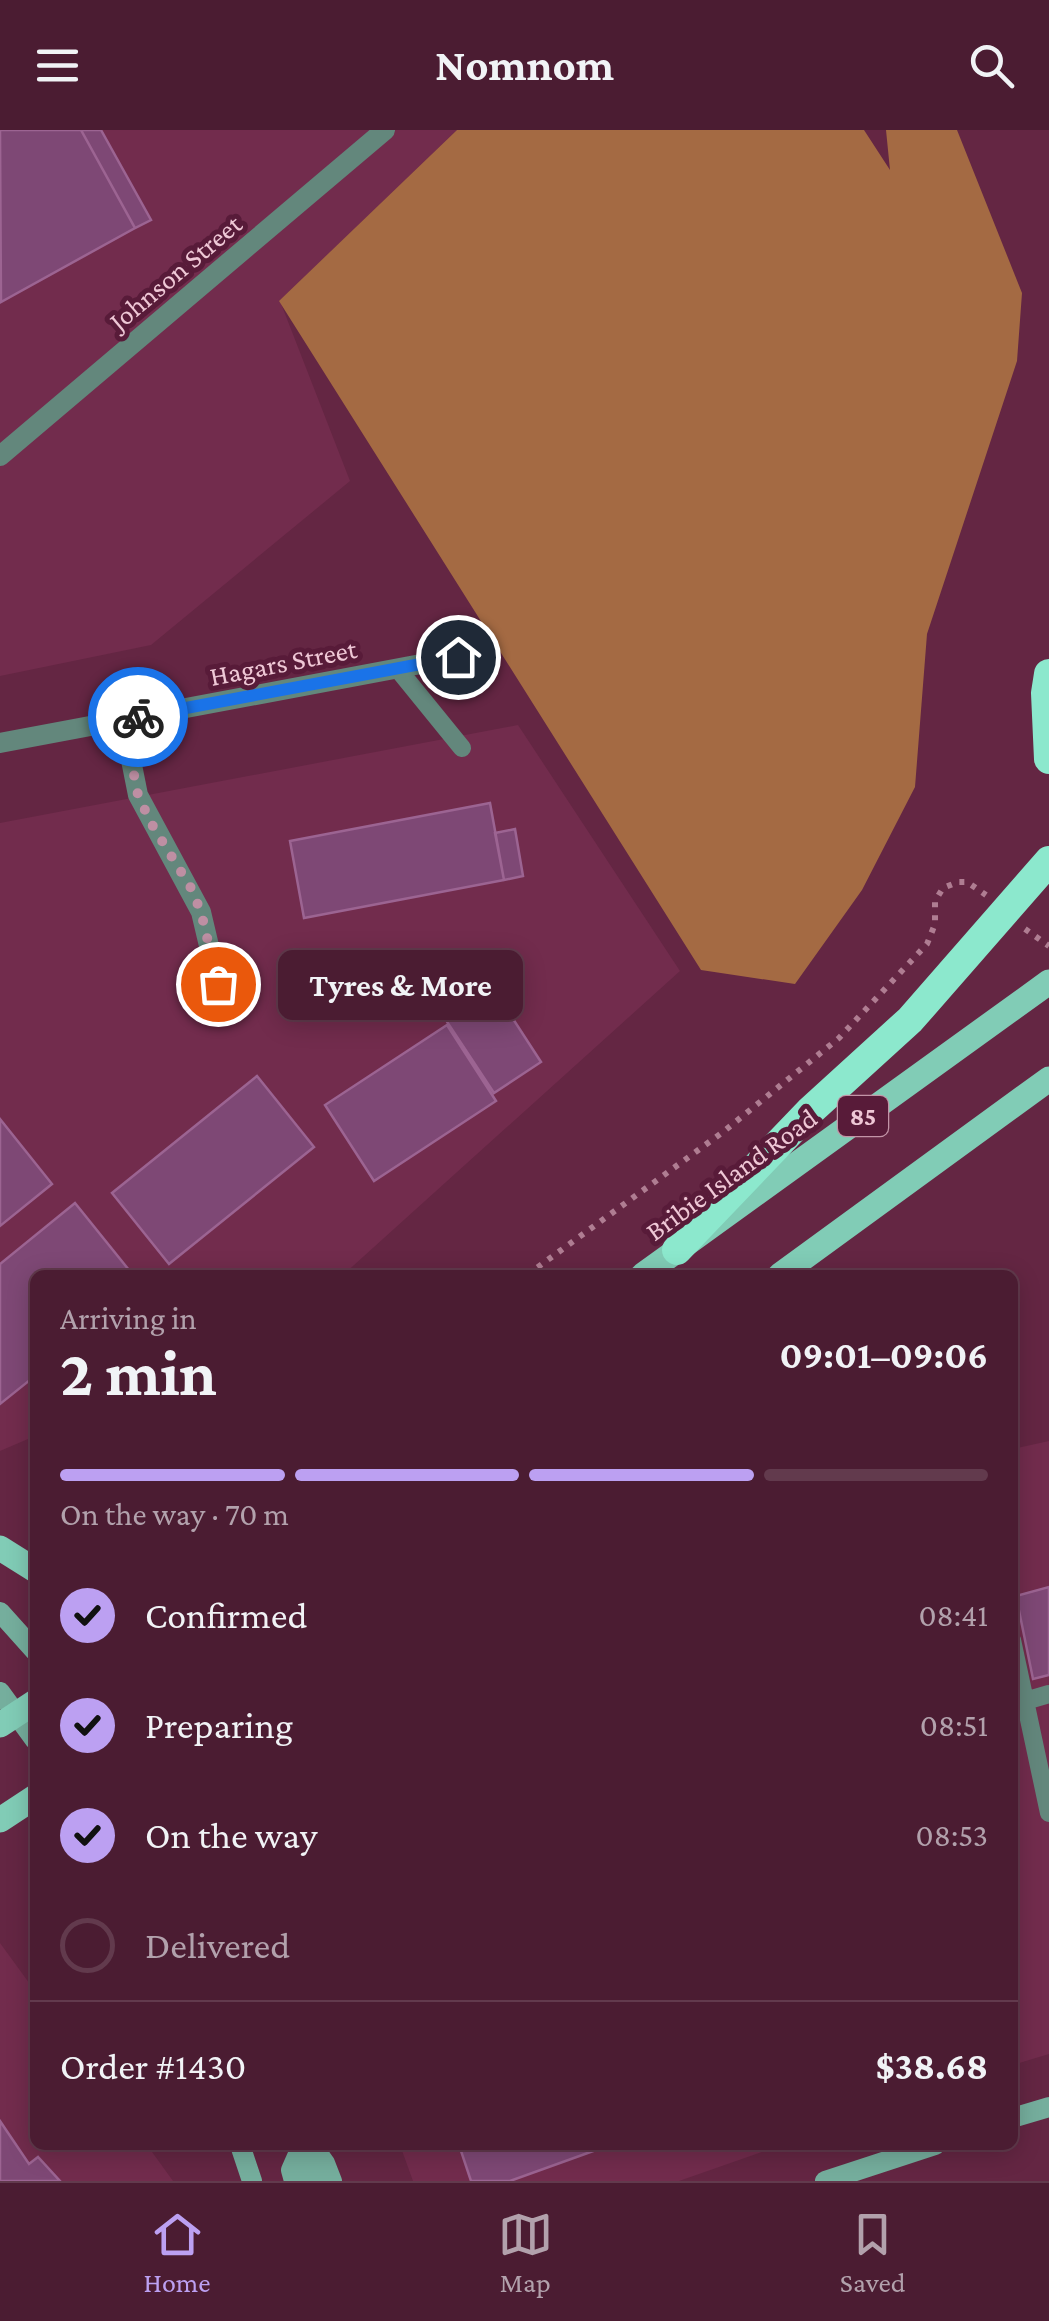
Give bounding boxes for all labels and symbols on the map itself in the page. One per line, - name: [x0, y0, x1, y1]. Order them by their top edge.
- street label: Johnson Street: [101, 208, 248, 339]
- pin: [416, 615, 501, 700]
- street label: Hagars Street: [207, 633, 360, 692]
- courier: [88, 667, 188, 767]
- pin: [176, 942, 261, 1027]
- callout: Tyres & More: [278, 949, 523, 1019]
- road number: 85: [838, 1096, 888, 1136]
- street label: Bribie Island Road: [640, 1102, 823, 1247]

